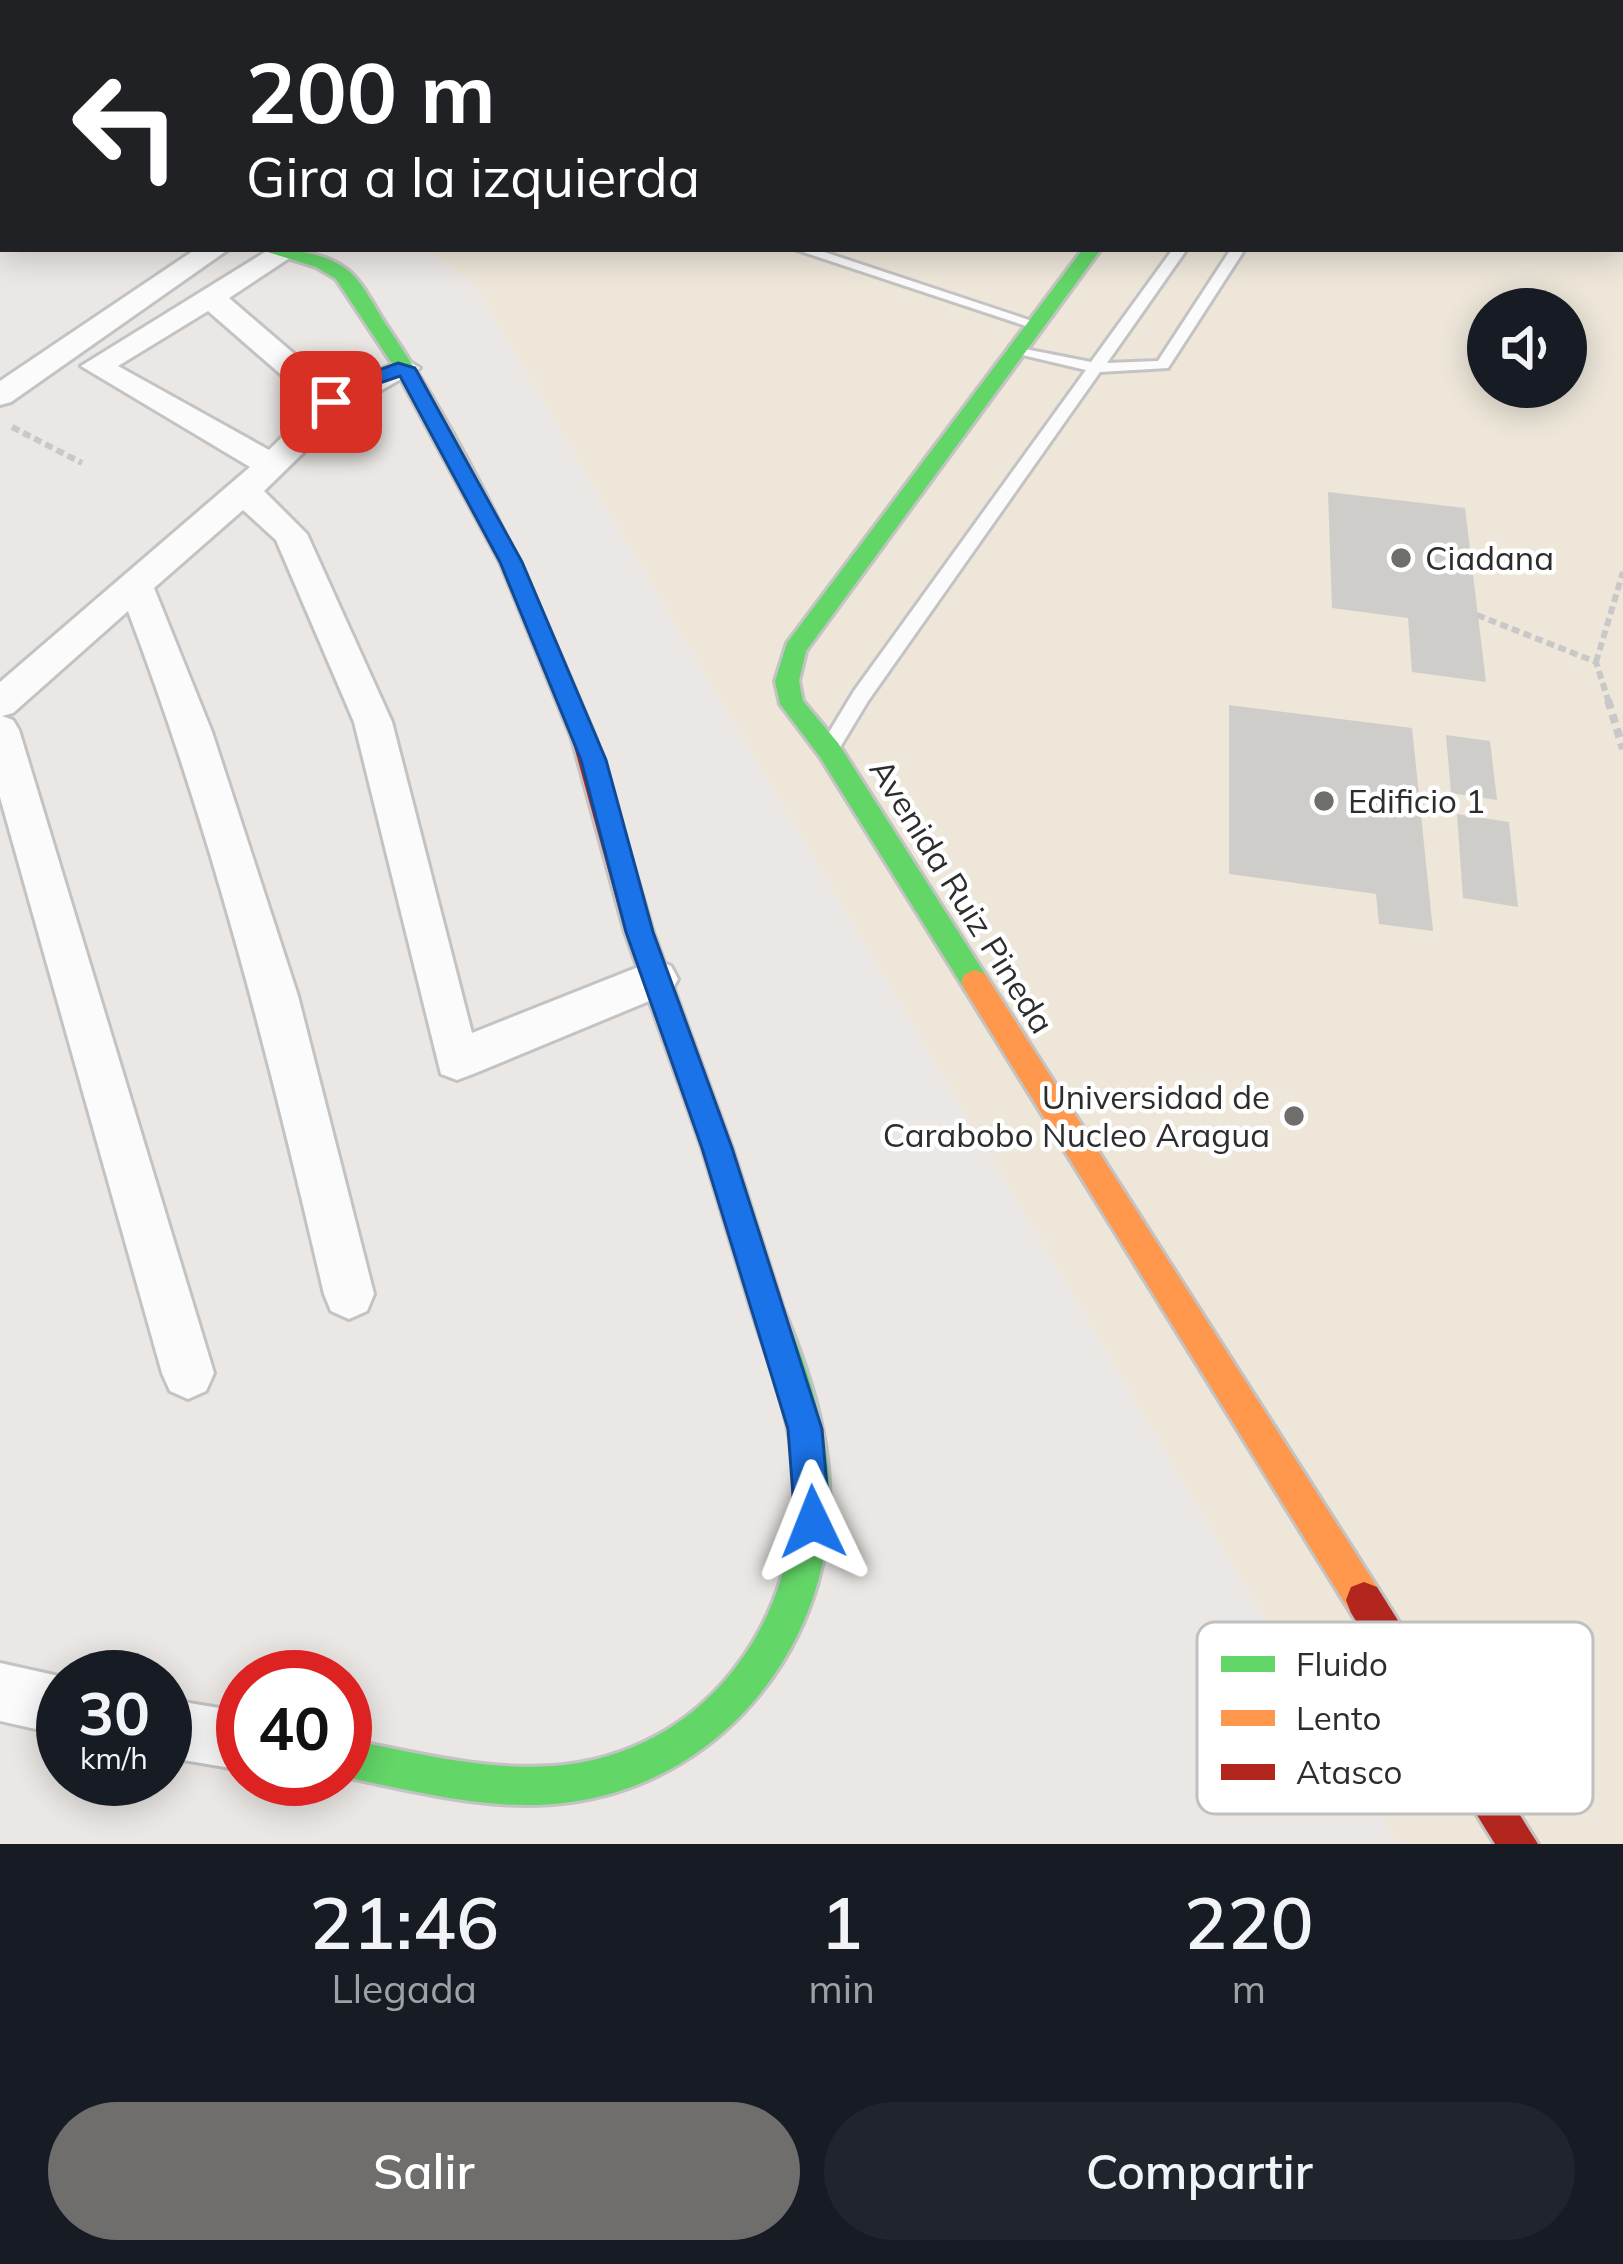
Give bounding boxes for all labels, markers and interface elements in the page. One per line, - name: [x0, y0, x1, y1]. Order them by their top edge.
- text: 200 m: [246, 39, 496, 144]
- icon: left: [48, 48, 204, 204]
- text: Gira a la izquierda: [246, 143, 700, 211]
- map controls: [1467, 288, 1587, 408]
- button: sound: [1467, 288, 1587, 408]
- pin: [280, 351, 382, 453]
- icon: arrive: [298, 369, 364, 435]
- place label: Ciadana: [1425, 537, 1554, 578]
- marker: Ciadana: [1388, 545, 1414, 571]
- street label: Avenida Ruiz Pineda: [861, 751, 1063, 1040]
- place label: Edificio 1: [1348, 780, 1485, 821]
- marker: Edificio 1: [1311, 788, 1337, 814]
- place label: Universidad de Carabobo Nucleo Aragua: [883, 1076, 1270, 1155]
- marker: Universidad de Carabobo Nucleo Aragua: [1281, 1103, 1307, 1129]
- position arrow: [750, 1459, 876, 1585]
- legend: [1197, 1622, 1593, 1814]
- text: Fluido: [1296, 1643, 1388, 1684]
- speed limit sign: 40: [216, 1650, 372, 1806]
- text: 30: [78, 1675, 150, 1750]
- text: Lento: [1296, 1697, 1381, 1738]
- text: km/h: [80, 1739, 148, 1777]
- text: Atasco: [1296, 1751, 1402, 1792]
- text: 21:46: [309, 1877, 499, 1967]
- text: 1: [820, 1877, 863, 1967]
- text: 220: [1184, 1877, 1314, 1967]
- text: Llegada: [331, 1964, 477, 2013]
- text: min: [808, 1964, 875, 2013]
- text: m: [1232, 1964, 1266, 2013]
- button: Salir: [48, 2102, 800, 2240]
- button: Compartir: [824, 2102, 1575, 2240]

